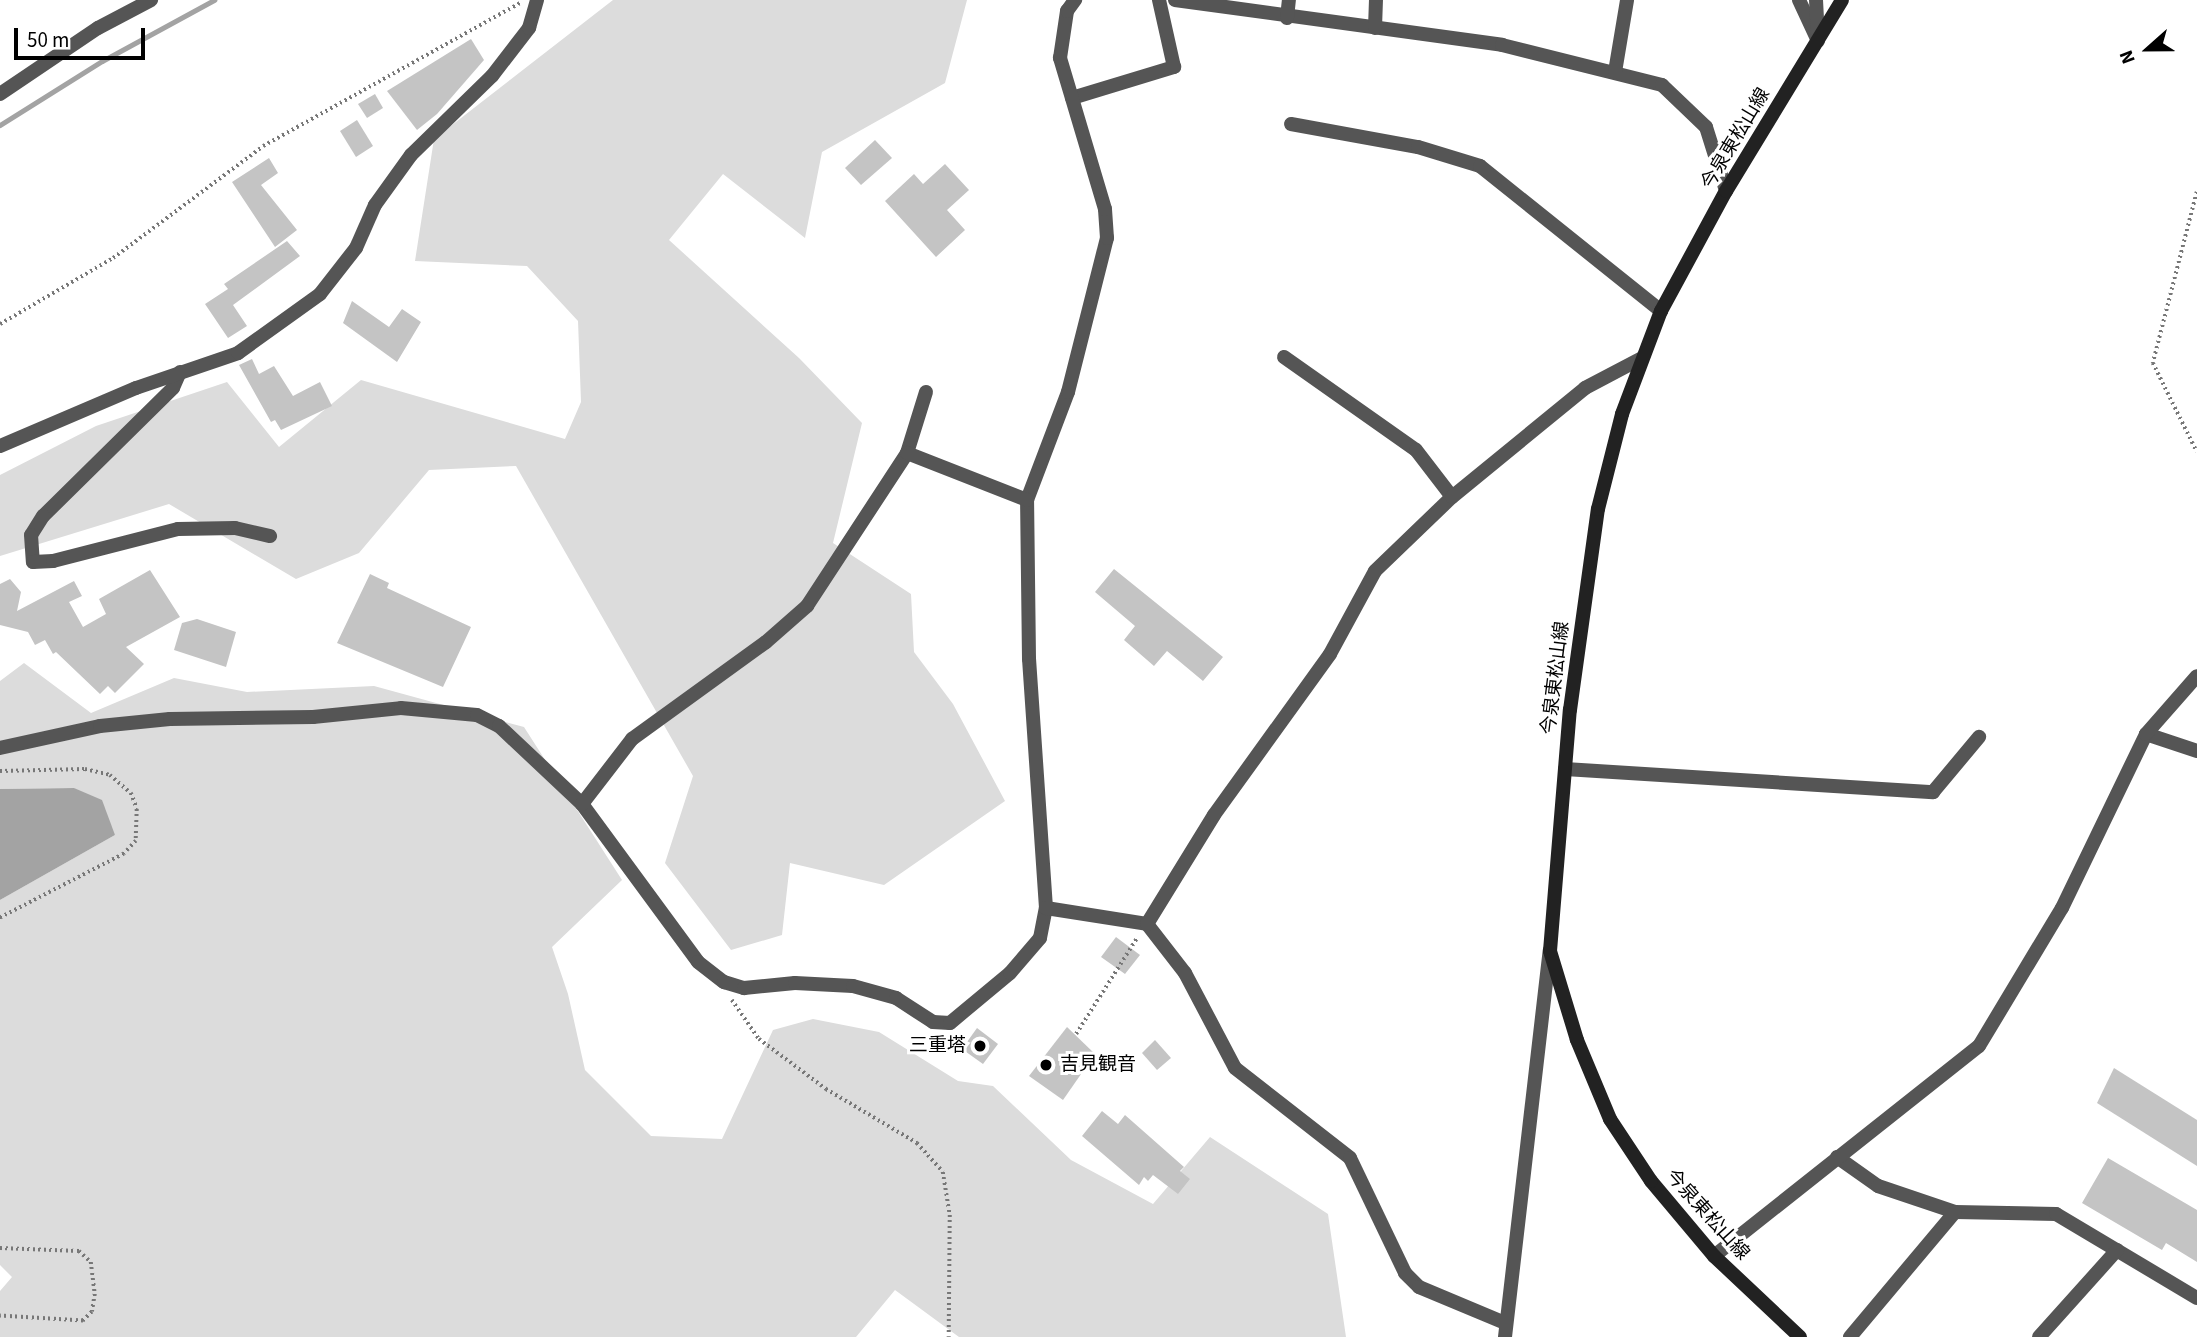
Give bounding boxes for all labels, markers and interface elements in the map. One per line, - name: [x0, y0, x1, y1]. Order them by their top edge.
- scale bar: [18, 14, 149, 58]
- north arrow: [2113, 14, 2183, 84]
- text: 50 m: [27, 25, 69, 55]
- text: N: [2113, 46, 2143, 67]
- street label: 今泉東松山線: [1697, 84, 1775, 194]
- street label: 今泉東松山線: [1538, 620, 1574, 736]
- place label: 三重塔: [909, 1035, 966, 1057]
- marker: 三重塔: [972, 1038, 988, 1054]
- place label: 吉見観音: [1060, 1054, 1136, 1076]
- marker: 吉見観音: [1038, 1057, 1054, 1073]
- street label: 今泉東松山線: [1660, 1165, 1754, 1265]

